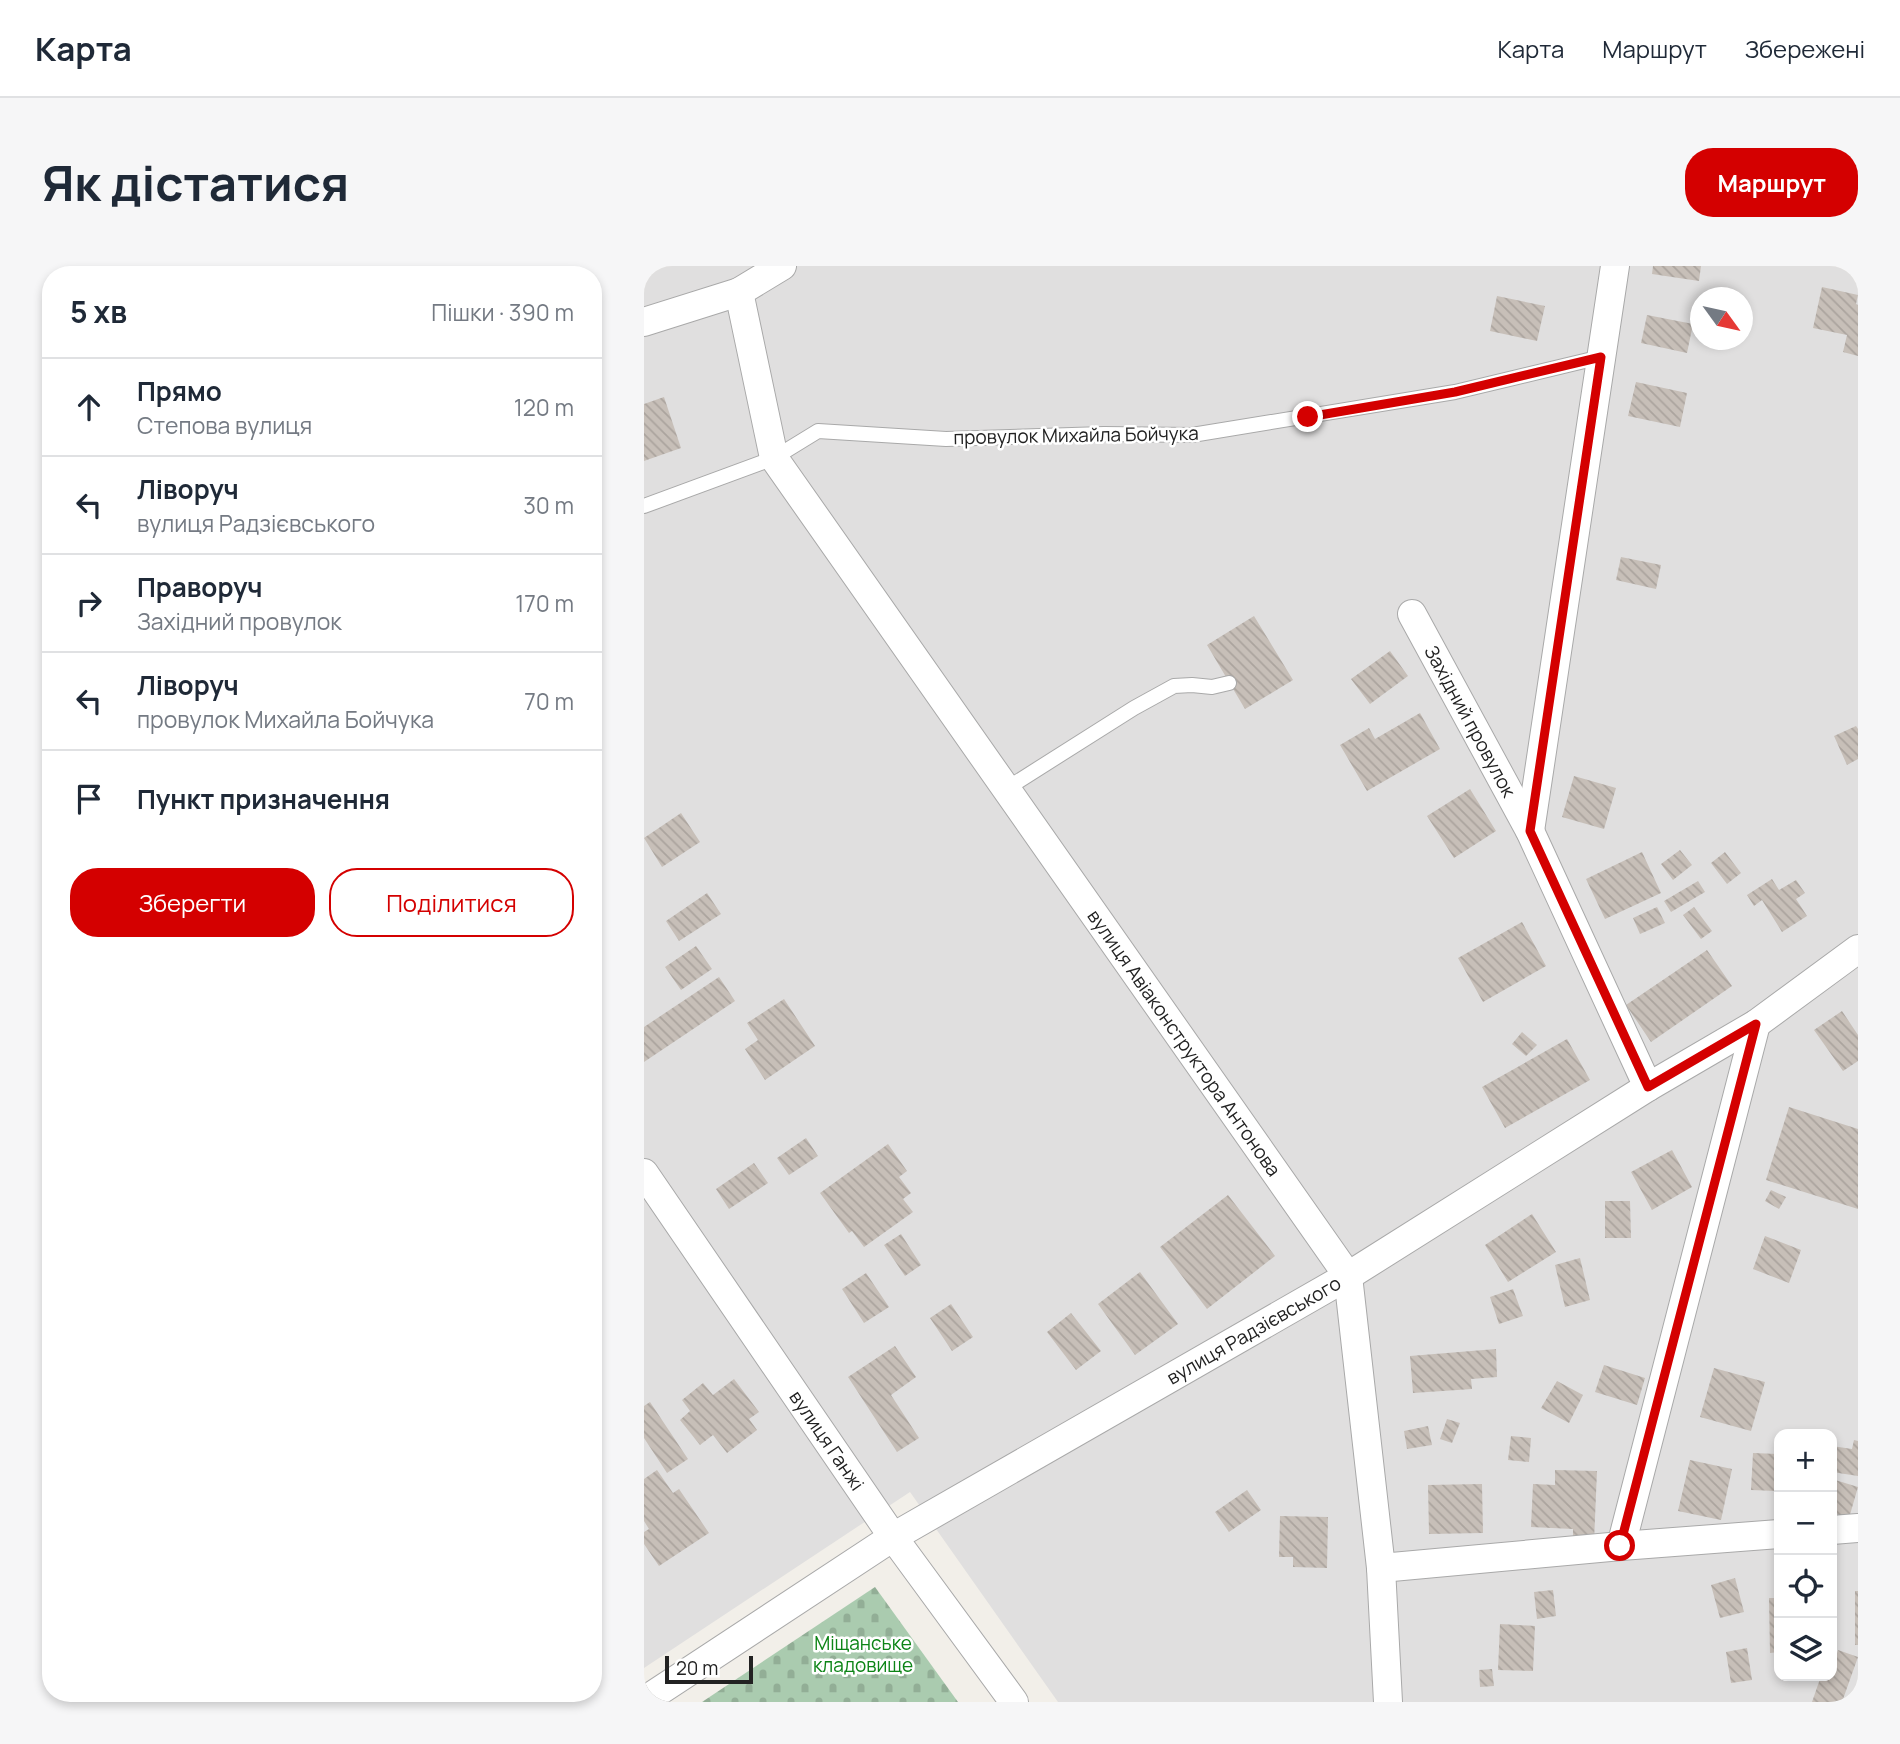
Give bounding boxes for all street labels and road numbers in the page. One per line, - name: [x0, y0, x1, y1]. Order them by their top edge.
- street label: провулок Михайла Бойчука: [953, 420, 1199, 450]
- street label: Західний провулок: [1418, 641, 1522, 802]
- street label: вулиця Авіаконструктора Антонова: [1082, 904, 1287, 1181]
- street label: вулиця Радзієвського: [1162, 1270, 1346, 1390]
- street label: вулиця Ганжі: [783, 1385, 870, 1496]

